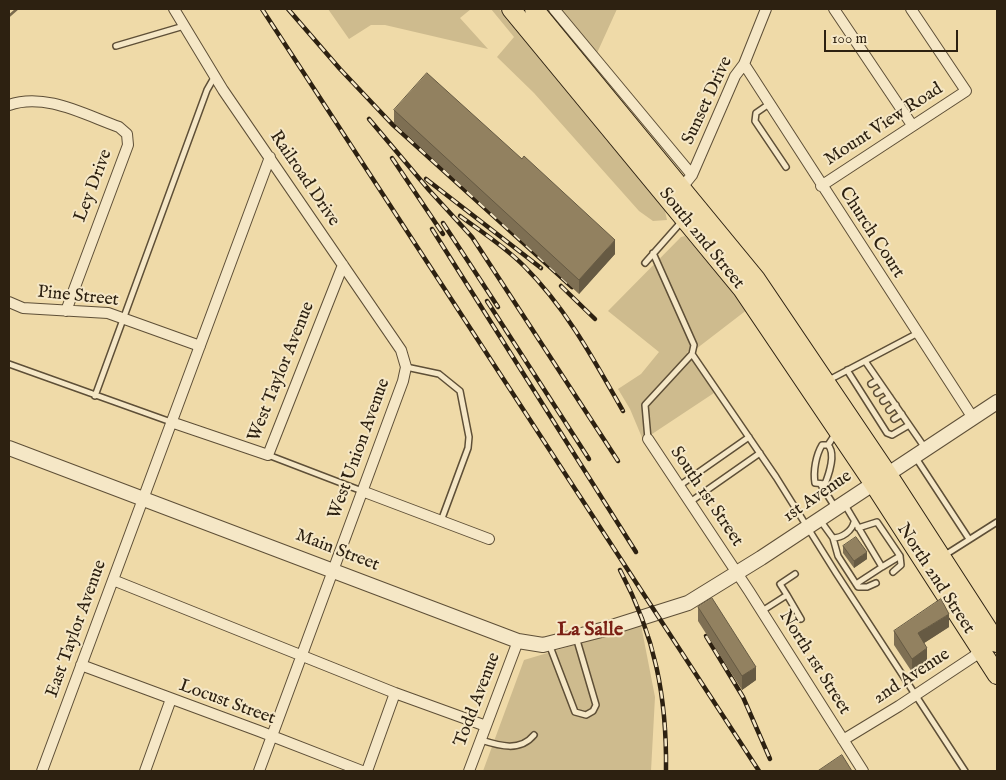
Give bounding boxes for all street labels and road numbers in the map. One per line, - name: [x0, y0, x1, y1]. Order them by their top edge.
- street label: Sunset Drive: [678, 53, 738, 149]
- street label: Mount View Road: [821, 79, 947, 171]
- street label: Railroad Drive: [264, 127, 344, 231]
- street label: Ley Drive: [70, 147, 118, 225]
- street label: Church Court: [834, 183, 908, 283]
- street label: South 2nd Street: [654, 184, 748, 294]
- street label: Pine Street: [36, 282, 120, 312]
- street label: West Taylor Avenue: [244, 299, 320, 445]
- street label: West Union Avenue: [325, 376, 395, 522]
- street label: South 1st Street: [665, 443, 747, 551]
- street label: 1st Avenue: [780, 466, 856, 528]
- street label: North 2nd Street: [891, 520, 979, 638]
- street label: Main Street: [292, 525, 382, 577]
- street label: East Taylor Avenue: [42, 557, 112, 701]
- street label: North 1st Street: [773, 607, 855, 719]
- street label: 2nd Avenue: [870, 644, 954, 710]
- street label: Todd Avenue: [450, 650, 506, 750]
- street label: Locust Street: [176, 676, 278, 730]

